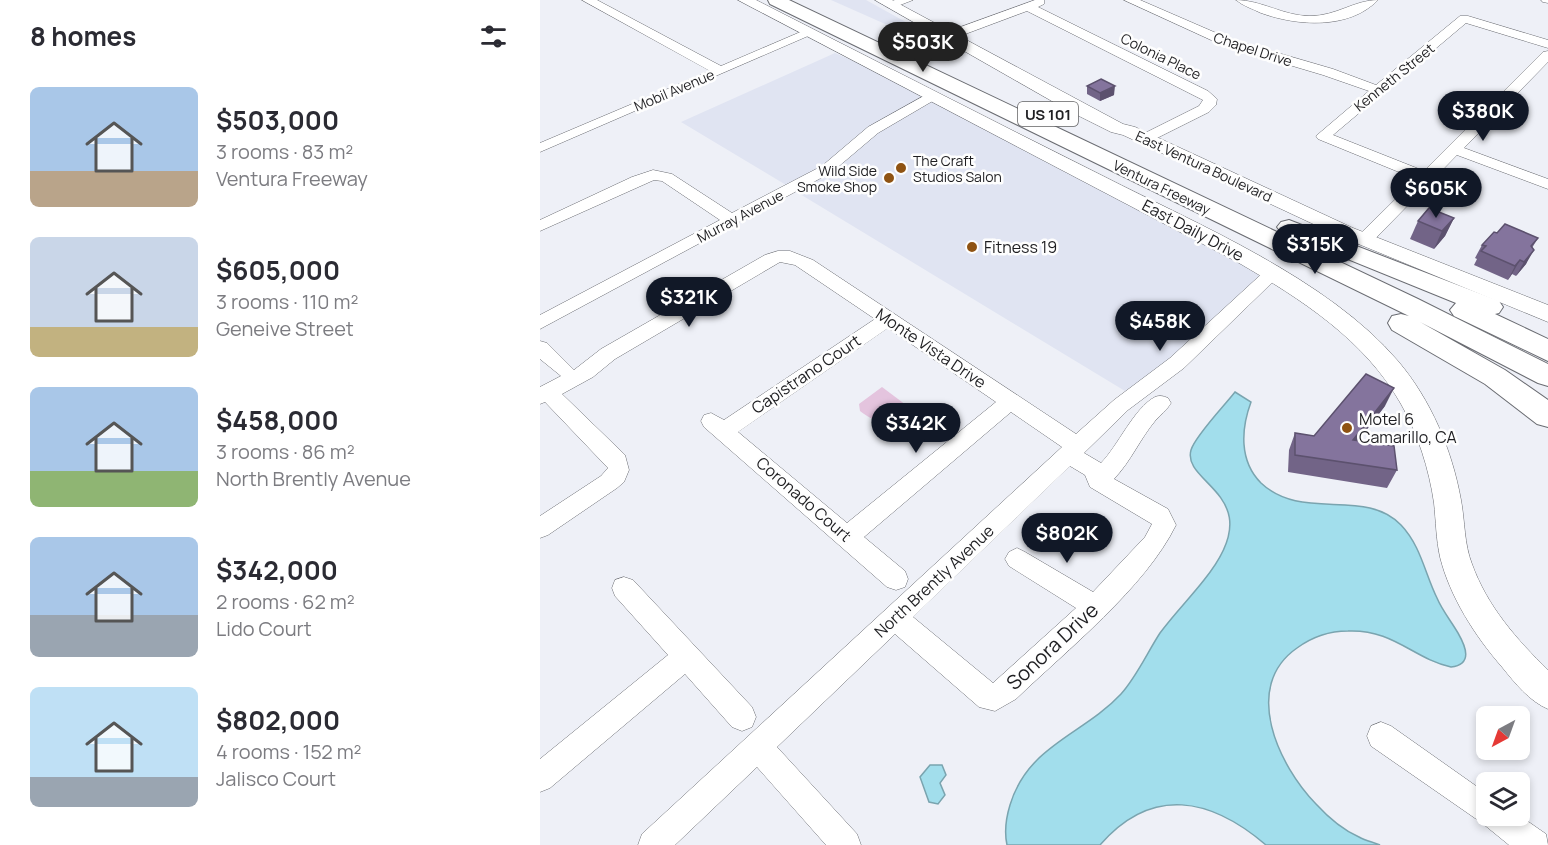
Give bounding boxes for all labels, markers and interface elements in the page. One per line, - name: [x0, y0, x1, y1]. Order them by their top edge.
- text: 8 homes: [30, 18, 136, 54]
- icon: filters: [477, 20, 510, 53]
- pin: $503K: [881, 22, 965, 73]
- street label: Chapel Drive: [1211, 27, 1295, 71]
- text: $503K: [892, 28, 954, 55]
- street label: Colonia Place: [1118, 28, 1204, 84]
- street label: Kenneth Street: [1350, 38, 1438, 115]
- street label: Mobil Avenue: [631, 65, 717, 115]
- pin: $380K: [1441, 91, 1525, 142]
- text: $380K: [1452, 97, 1514, 124]
- text: $503,000: [216, 102, 339, 138]
- road number: US 101: [1018, 102, 1078, 126]
- icon: home: [78, 111, 150, 183]
- street label: East Ventura Boulevard: [1133, 126, 1275, 206]
- text: 3 rooms · 83 m²: [216, 138, 353, 165]
- place label: The Craft Studios Salon: [913, 151, 1002, 186]
- street label: Ventura Freeway: [1110, 155, 1214, 219]
- place label: Wild Side Smoke Shop: [797, 161, 877, 196]
- marker: The Craft Studios Salon: [894, 161, 908, 175]
- text: Ventura Freeway: [216, 165, 368, 192]
- pin: $605K: [1394, 168, 1478, 219]
- marker: Wild Side Smoke Shop: [882, 171, 896, 185]
- text: $605K: [1405, 174, 1467, 201]
- street label: Murray Avenue: [693, 185, 787, 247]
- street label: East Daily Drive: [1138, 194, 1248, 266]
- pin: $315K: [1273, 224, 1357, 275]
- text: $315K: [1286, 230, 1344, 257]
- place label: Fitness 19: [984, 236, 1057, 258]
- marker: Fitness 19: [965, 240, 979, 254]
- text: $605,000: [216, 252, 340, 288]
- icon: home: [78, 261, 150, 333]
- pin: $321K: [647, 277, 731, 328]
- text: $321K: [660, 283, 718, 310]
- text: 3 rooms · 110 m²: [216, 288, 358, 315]
- pin: $458K: [1118, 301, 1202, 352]
- street label: Monte Vista Drive: [872, 303, 990, 393]
- text: $458K: [1129, 307, 1191, 334]
- text: Geneive Street: [216, 315, 354, 342]
- street label: Capistrano Court: [747, 329, 865, 419]
- text: $458,000: [216, 402, 339, 438]
- pin: $342K: [874, 403, 958, 454]
- place label: Motel 6 Camarillo, CA: [1359, 408, 1457, 448]
- text: $342K: [885, 409, 947, 436]
- icon: home: [78, 411, 150, 483]
- marker: Motel 6 Camarillo, CA: [1340, 421, 1354, 435]
- text: 3 rooms · 86 m²: [216, 438, 355, 465]
- street label: Coronado Court: [752, 452, 856, 546]
- text: North Brently Avenue: [216, 465, 411, 492]
- pin: $802K: [1025, 513, 1109, 564]
- text: $802K: [1036, 519, 1098, 546]
- street label: North Brently Avenue: [869, 520, 999, 642]
- text: $342,000: [216, 552, 338, 588]
- icon: home: [78, 561, 150, 633]
- text: 2 rooms · 62 m²: [216, 588, 355, 615]
- street label: Sonora Drive: [1000, 596, 1104, 696]
- text: Lido Court: [216, 615, 312, 642]
- text: $802,000: [216, 702, 340, 738]
- north arrow: [1476, 706, 1530, 760]
- map controls: [1476, 706, 1530, 826]
- icon: home: [78, 711, 150, 783]
- text: 4 rooms · 152 m²: [216, 738, 362, 765]
- text: Jalisco Court: [216, 765, 336, 792]
- button: layers: [1476, 772, 1530, 826]

